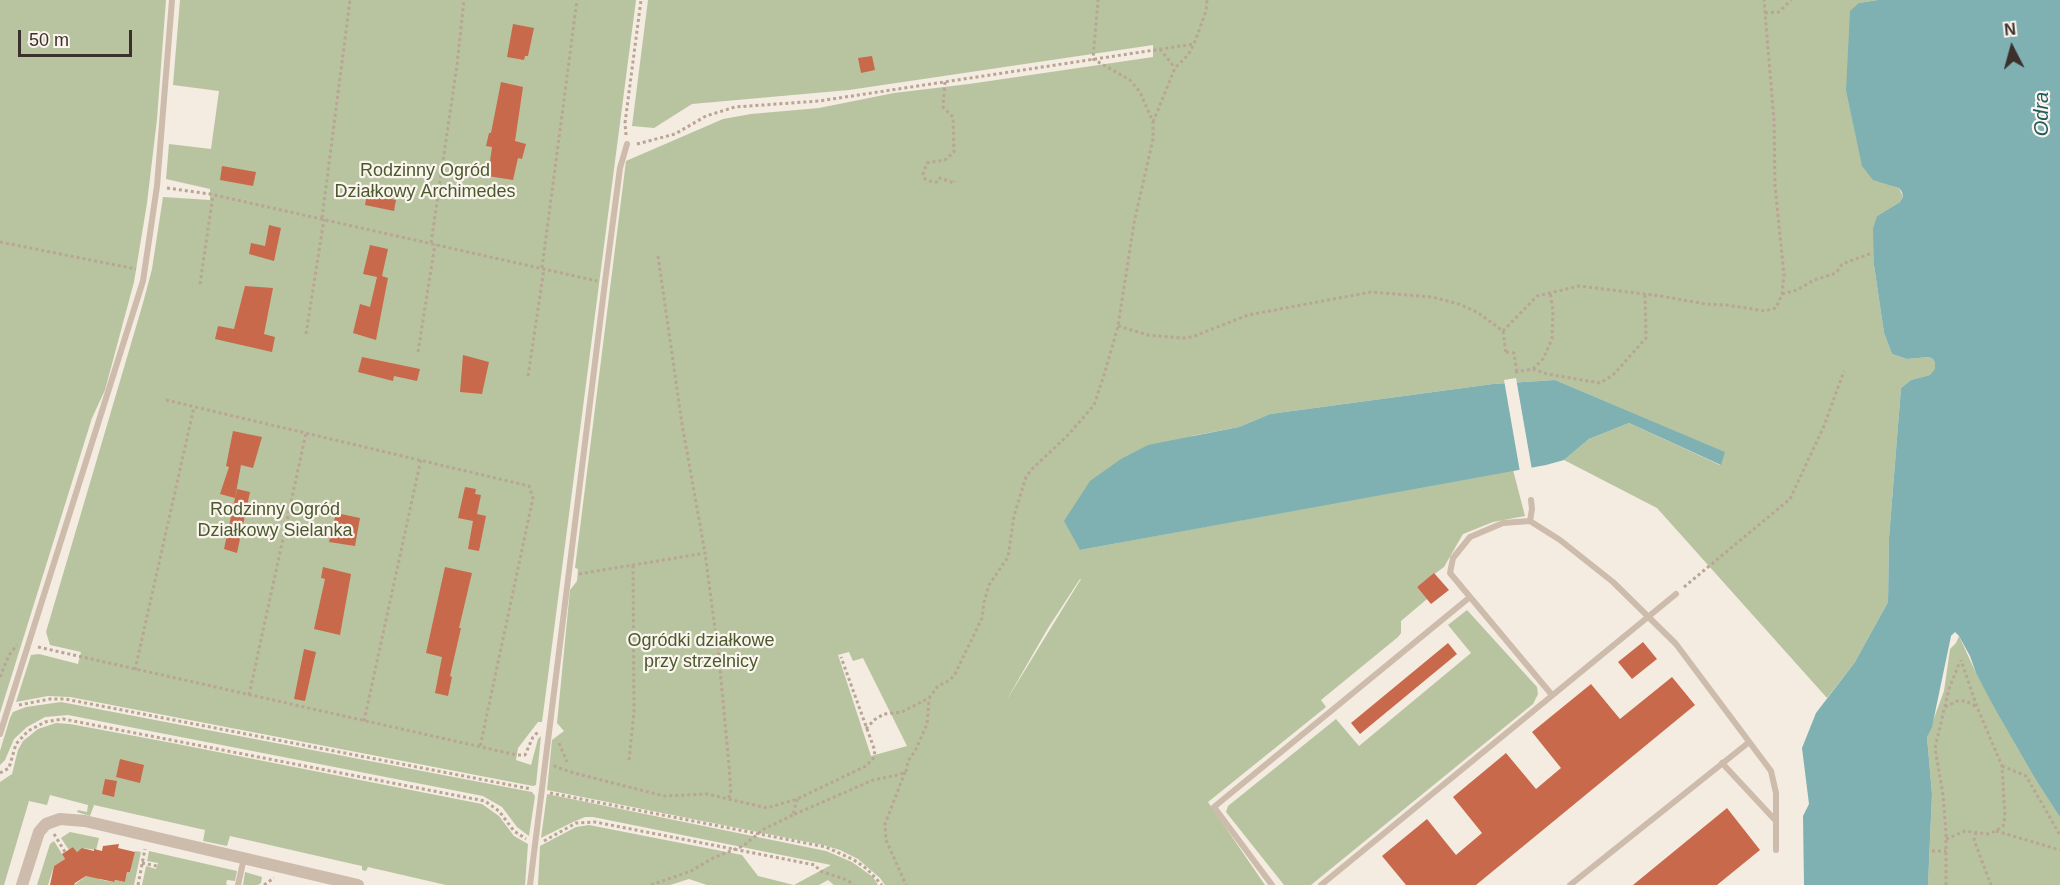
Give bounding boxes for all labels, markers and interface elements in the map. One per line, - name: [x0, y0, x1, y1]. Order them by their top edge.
- scale bar: [21, 18, 135, 56]
- north arrow: [1982, 18, 2042, 78]
- text: N: [2003, 21, 2017, 39]
- text: 50 m: [29, 30, 69, 50]
- water label: Odra: [2030, 92, 2054, 136]
- park label: Rodzinny Ogród Działkowy Archimedes: [334, 160, 516, 202]
- park label: Rodzinny Ogród Działkowy Sielanka: [197, 499, 353, 542]
- park label: Ogródki działkowe przy strzelnicy: [627, 630, 775, 672]

